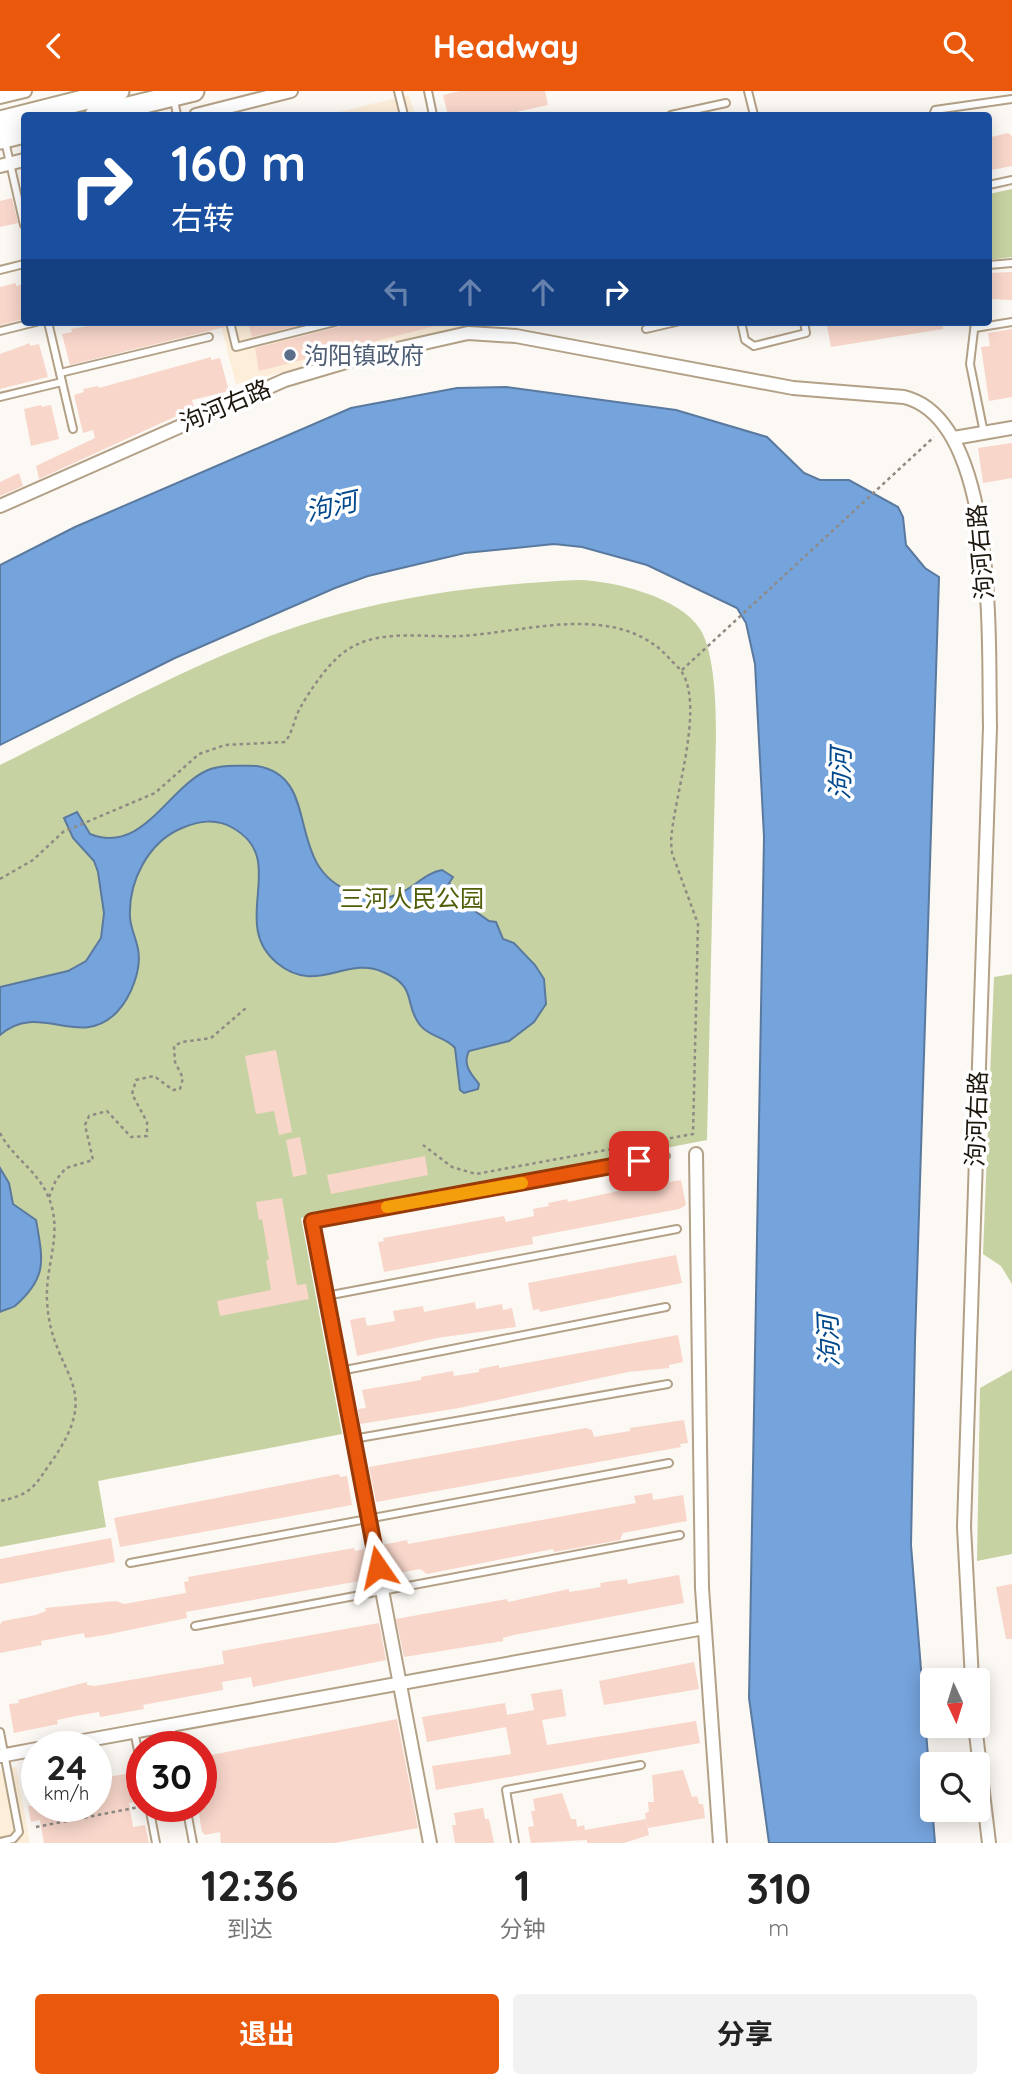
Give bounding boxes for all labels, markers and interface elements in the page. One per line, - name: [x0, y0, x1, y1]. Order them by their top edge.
- text: Headway: [433, 26, 579, 66]
- icon: back: [35, 27, 73, 65]
- icon: search: [939, 27, 977, 65]
- text: 160 m: [171, 132, 306, 193]
- icon: right: [56, 140, 147, 231]
- text: 右转: [171, 198, 235, 238]
- icon: left: [378, 273, 416, 311]
- icon: ahead: [451, 273, 489, 311]
- icon: ahead: [524, 273, 562, 311]
- icon: right: [597, 273, 635, 311]
- place label: 泃阳镇政府: [304, 340, 424, 370]
- marker: 泃阳镇政府: [282, 347, 298, 363]
- street label: 泃河右路: [175, 372, 275, 438]
- water label: 泃河: [302, 483, 365, 528]
- street label: 泃河右路: [961, 503, 999, 601]
- water label: 泃河: [823, 743, 857, 800]
- park label: 三河人民公园: [340, 883, 484, 913]
- street label: 泃河右路: [959, 1071, 993, 1167]
- pin: [609, 1131, 669, 1191]
- icon: arrive: [620, 1142, 658, 1180]
- water label: 泃河: [810, 1309, 845, 1368]
- position arrow: [341, 1530, 415, 1604]
- north arrow: [920, 1668, 990, 1738]
- map controls: [920, 1668, 990, 1822]
- speed limit sign: 30: [126, 1731, 217, 1822]
- text: 24: [46, 1745, 87, 1789]
- button: search: [920, 1752, 990, 1822]
- text: km/h: [44, 1782, 89, 1805]
- text: 12:36: [201, 1859, 298, 1912]
- text: 1: [514, 1859, 531, 1912]
- text: 310: [746, 1862, 811, 1915]
- text: m: [768, 1913, 789, 1942]
- text: 到达: [227, 1914, 273, 1943]
- text: 分钟: [499, 1914, 545, 1943]
- button: 退出: [35, 1994, 499, 2074]
- button: 分享: [513, 1994, 977, 2074]

